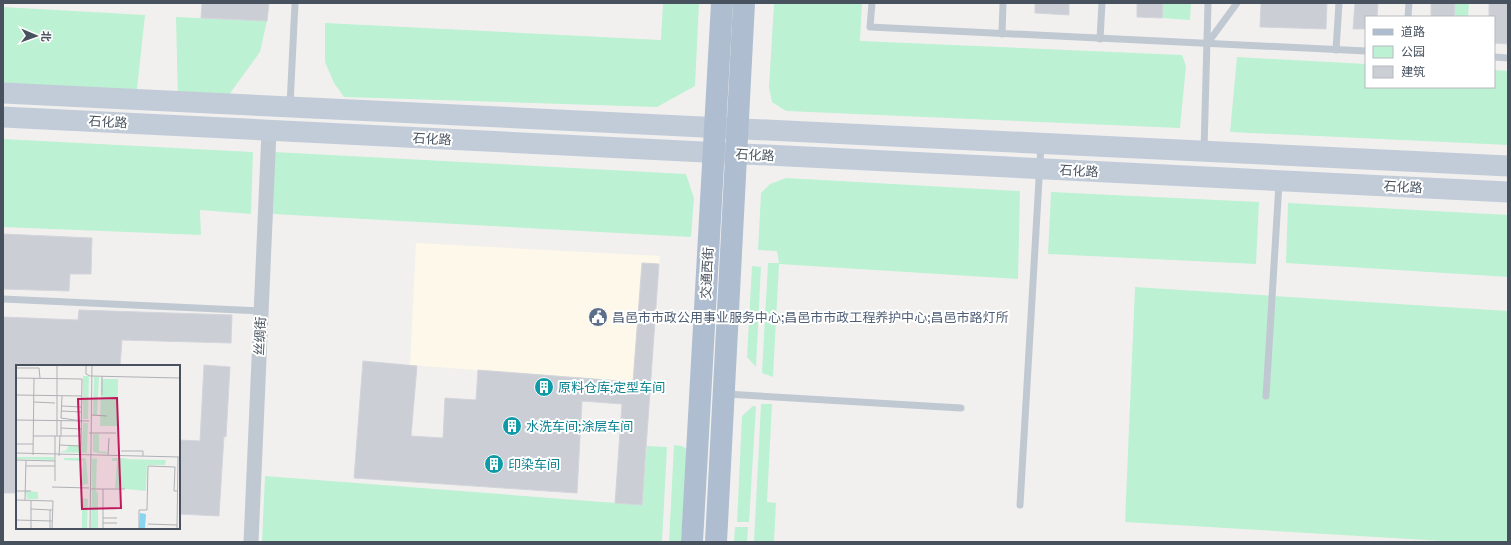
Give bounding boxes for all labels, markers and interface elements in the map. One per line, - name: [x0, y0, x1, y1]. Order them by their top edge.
- north arrow: [16, 16, 56, 56]
- legend: [1365, 16, 1495, 88]
- text: 道路: [1401, 24, 1425, 40]
- text: 北: [39, 31, 53, 42]
- text: 公园: [1401, 44, 1425, 60]
- text: 建筑: [1401, 64, 1425, 80]
- street label: 石化路: [88, 112, 128, 132]
- street label: 石化路: [412, 129, 452, 149]
- street label: 石化路: [735, 145, 775, 165]
- street label: 石化路: [1059, 161, 1099, 181]
- street label: 石化路: [1383, 177, 1423, 197]
- street label: 交通西街: [697, 247, 717, 299]
- public building icon: 昌邑市市政公用事业服务中心;昌邑市市政工程养护中心;昌邑市路灯所: [587, 306, 609, 328]
- place label: 昌邑市市政公用事业服务中心;昌邑市市政工程养护中心;昌邑市路灯所: [612, 309, 1009, 326]
- street label: 丝绸街: [250, 316, 270, 356]
- inset map: [16, 365, 180, 529]
- building icon: 原料仓库;定型车间: [533, 376, 555, 398]
- place label: 原料仓库;定型车间: [558, 379, 665, 396]
- building icon: 水洗车间;涂层车间: [501, 415, 523, 437]
- place label: 水洗车间;涂层车间: [526, 418, 633, 435]
- building icon: 印染车间: [483, 453, 505, 475]
- place label: 印染车间: [508, 456, 560, 473]

